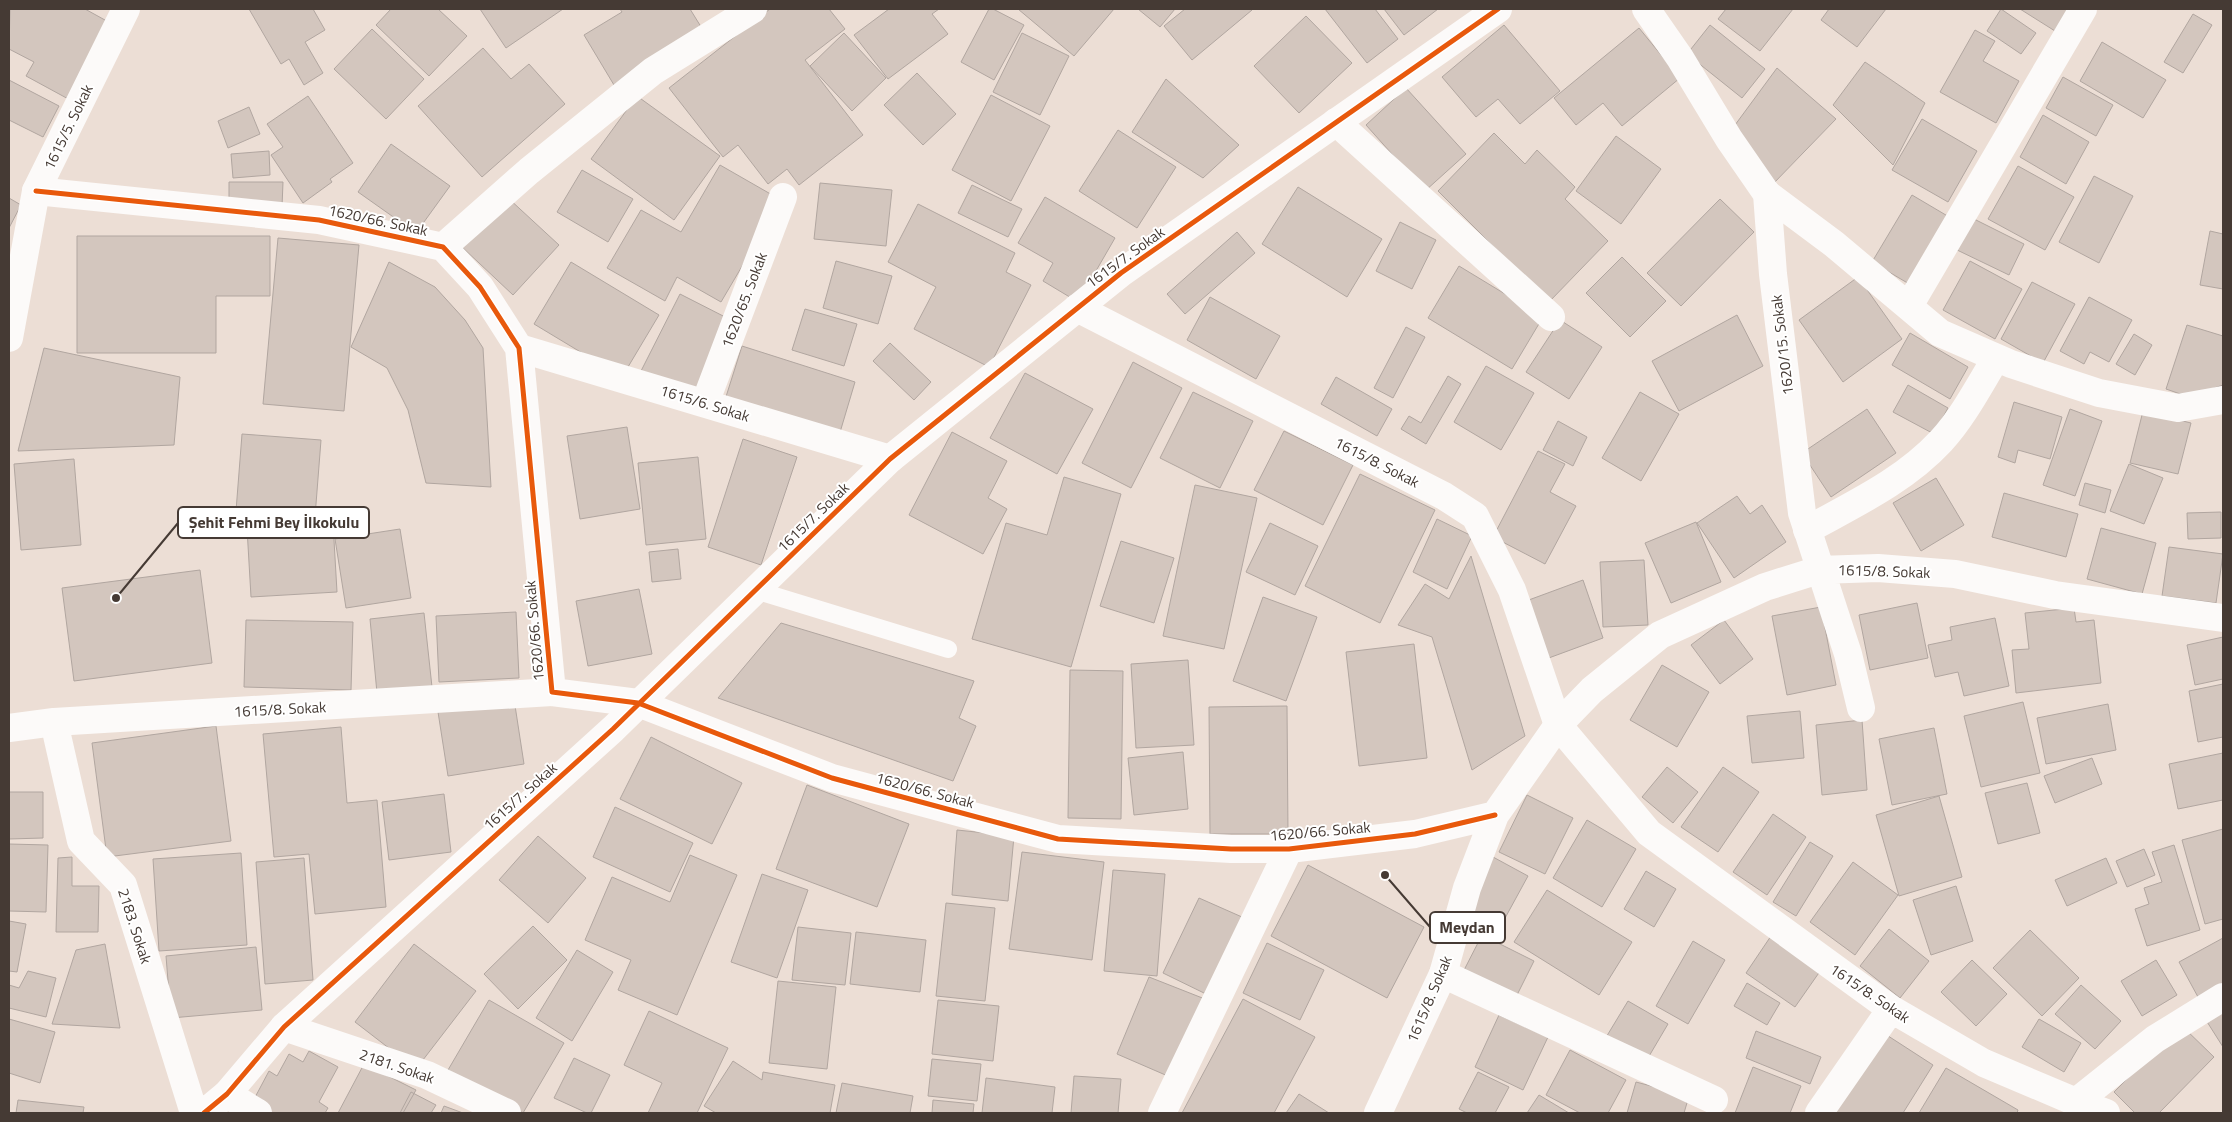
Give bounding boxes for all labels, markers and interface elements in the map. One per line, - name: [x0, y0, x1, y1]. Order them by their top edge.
- street label: 1615/5. Sokak: [37, 80, 99, 174]
- street label: 1620/66. Sokak: [326, 198, 430, 242]
- street label: 1615/7. Sokak: [1081, 220, 1169, 294]
- street label: 1620/65. Sokak: [715, 249, 773, 351]
- street label: 1620/15. Sokak: [1764, 293, 1800, 397]
- street label: 1615/6. Sokak: [657, 378, 753, 428]
- street label: 1615/8. Sokak: [1331, 431, 1423, 493]
- street label: 1615/7. Sokak: [772, 477, 854, 557]
- callout: Şehit Fehmi Bey İlkokulu: [178, 507, 369, 538]
- text: Şehit Fehmi Bey İlkokulu: [189, 510, 359, 534]
- street label: 1615/8. Sokak: [1837, 558, 1931, 584]
- street label: 1620/66. Sokak: [518, 580, 550, 682]
- street label: 1615/8. Sokak: [233, 695, 327, 723]
- street label: 1615/7. Sokak: [478, 756, 562, 836]
- street label: 1620/66. Sokak: [873, 766, 977, 814]
- street label: 1620/66. Sokak: [1269, 815, 1371, 847]
- street label: 2183. Sokak: [112, 885, 158, 967]
- callout: Meydan: [1430, 912, 1505, 943]
- text: Meydan: [1439, 915, 1495, 939]
- street label: 1615/8. Sokak: [1400, 952, 1458, 1046]
- street label: 1615/8. Sokak: [1825, 958, 1915, 1028]
- street label: 2181. Sokak: [356, 1042, 438, 1090]

